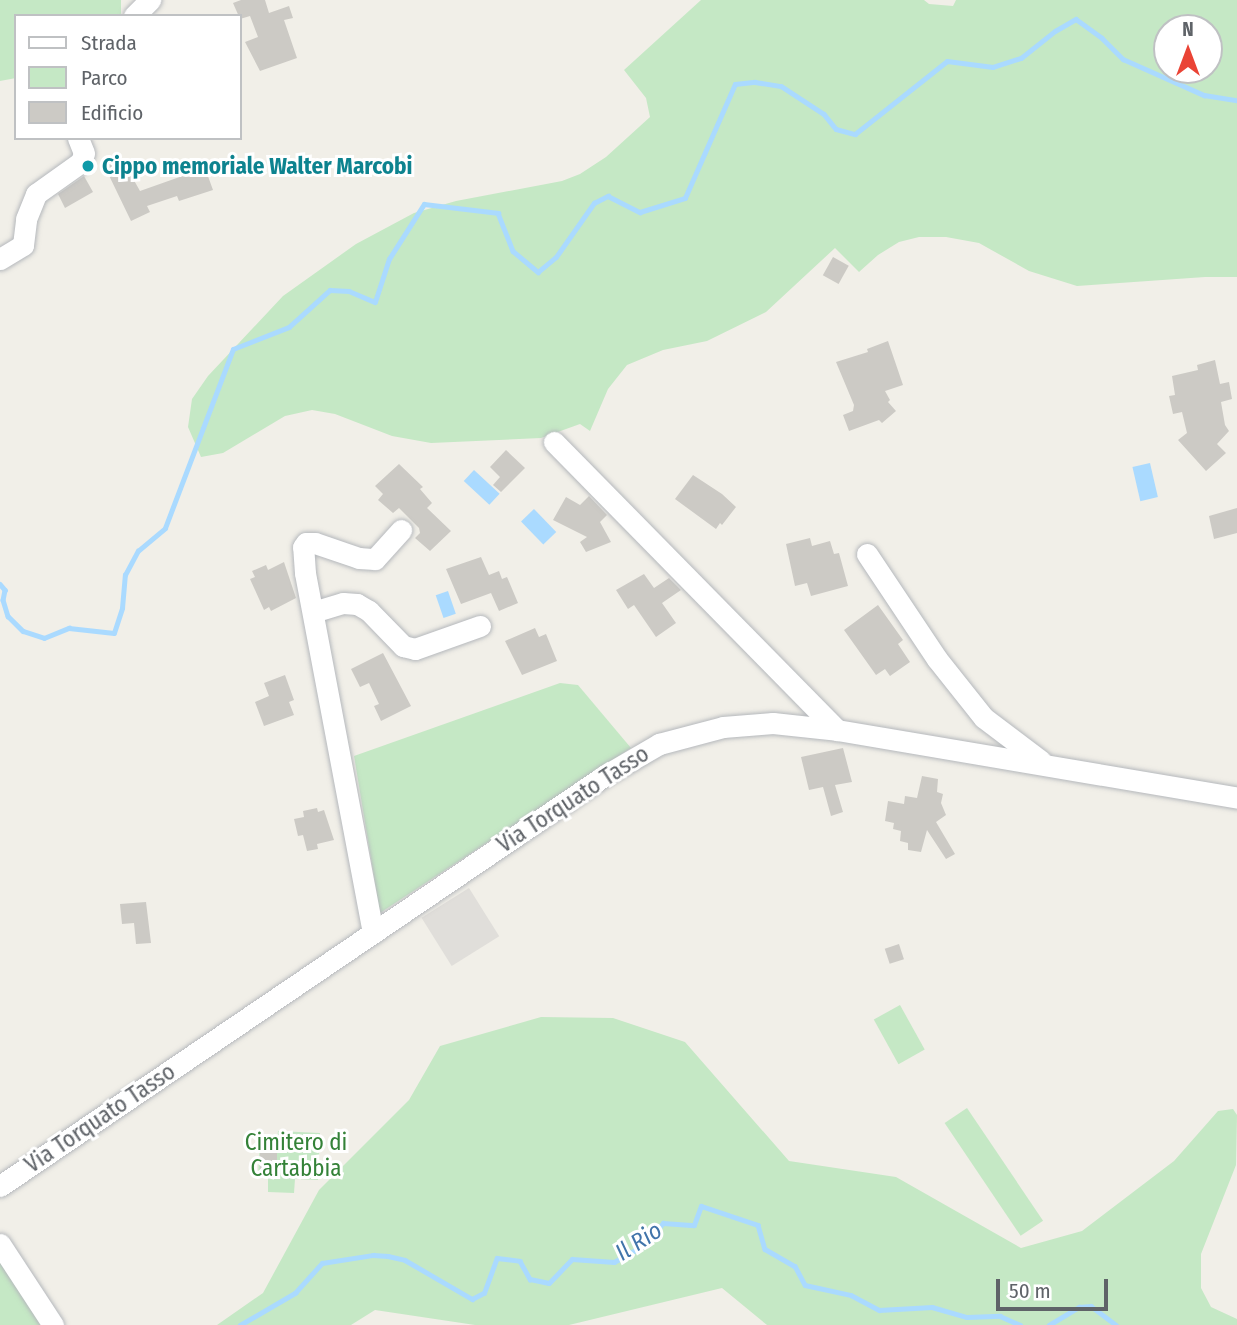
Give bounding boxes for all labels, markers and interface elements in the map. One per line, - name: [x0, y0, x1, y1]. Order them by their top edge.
- legend: [14, 14, 242, 140]
- north arrow: [1153, 14, 1223, 84]
- text: N: [1182, 18, 1194, 41]
- text: Strada: [81, 30, 137, 56]
- text: Parco: [81, 65, 128, 91]
- text: Edificio: [81, 100, 143, 126]
- place label: Cippo memoriale Walter Marcobi: [102, 152, 412, 180]
- marker: Cippo memoriale Walter Marcobi: [80, 158, 96, 174]
- street label: Via Torquato Tasso: [492, 740, 654, 858]
- street label: Via Torquato Tasso: [20, 1057, 180, 1179]
- park label: Cimitero di Cartabbia: [245, 1128, 347, 1182]
- water label: Il Rio: [610, 1216, 668, 1268]
- scale bar: [999, 1266, 1111, 1310]
- text: 50 m: [1009, 1278, 1051, 1304]

